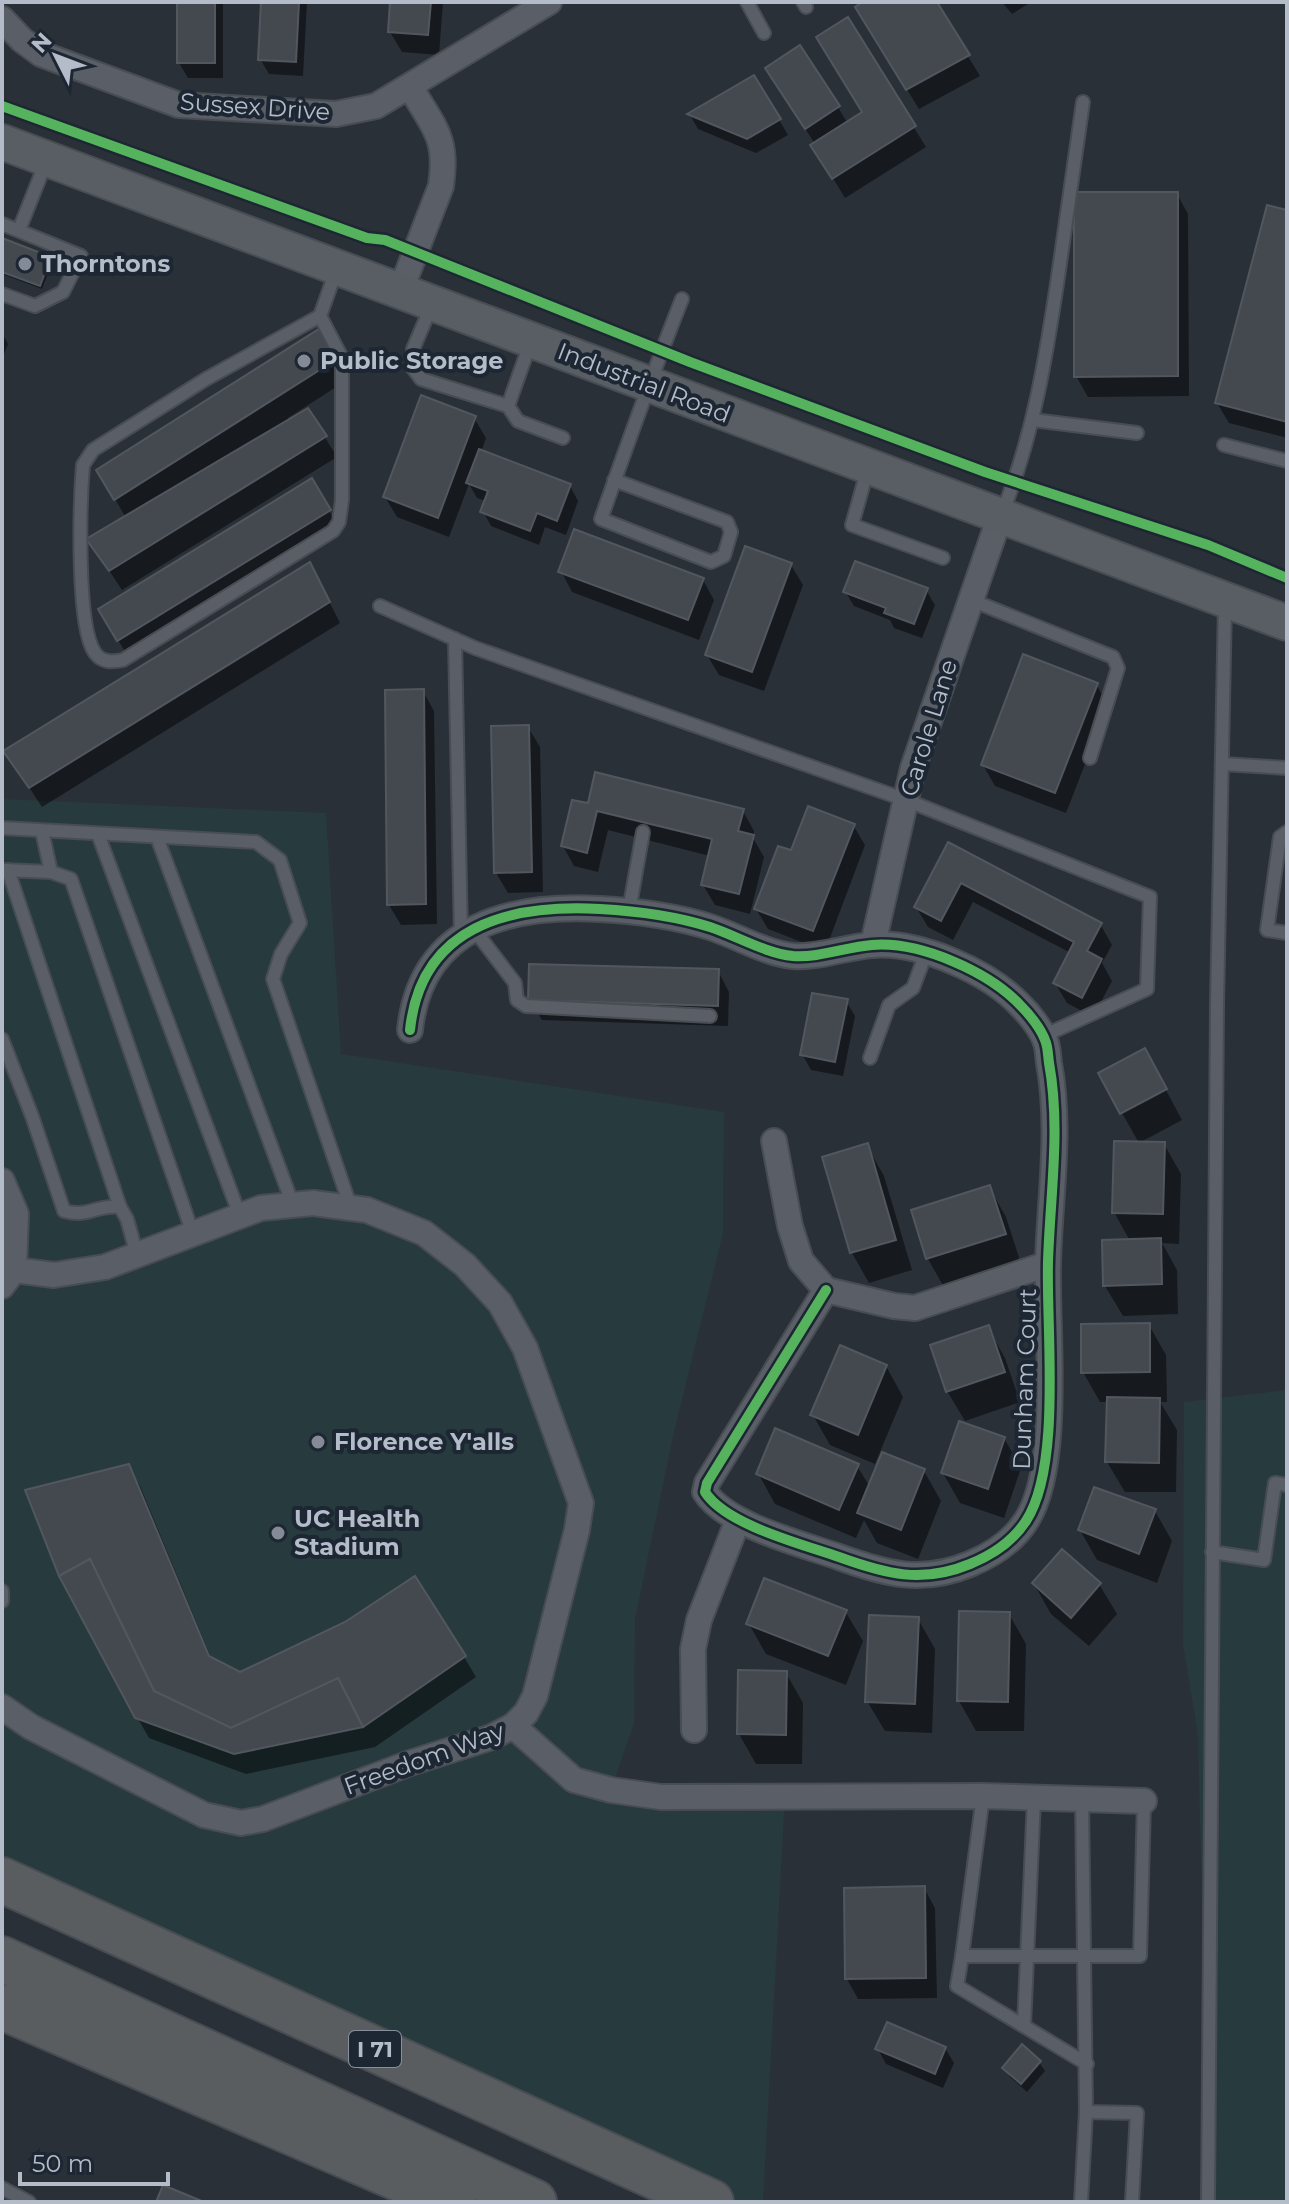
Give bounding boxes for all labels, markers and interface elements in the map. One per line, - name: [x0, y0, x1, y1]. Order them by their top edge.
- north arrow: [16, 16, 96, 96]
- text: N: [26, 27, 57, 59]
- street label: Sussex Drive: [179, 87, 331, 126]
- place label: Thorntons: [41, 249, 170, 278]
- marker: Thorntons: [16, 255, 34, 273]
- street label: Industrial Road: [554, 336, 735, 429]
- place label: Public Storage: [320, 346, 503, 375]
- marker: Public Storage: [295, 352, 313, 370]
- street label: Carole Lane: [894, 656, 963, 800]
- street label: Dunham Court: [1007, 1287, 1042, 1470]
- place label: Florence Y'alls: [334, 1427, 514, 1456]
- marker: Florence Y'alls: [309, 1433, 327, 1451]
- place label: UC Health Stadium: [294, 1504, 420, 1561]
- marker: UC Health Stadium: [269, 1524, 287, 1542]
- street label: Freedom Way: [340, 1716, 508, 1801]
- road number: I 71: [349, 2031, 401, 2067]
- scale bar: [20, 2136, 168, 2186]
- text: 50 m: [32, 2149, 93, 2178]

